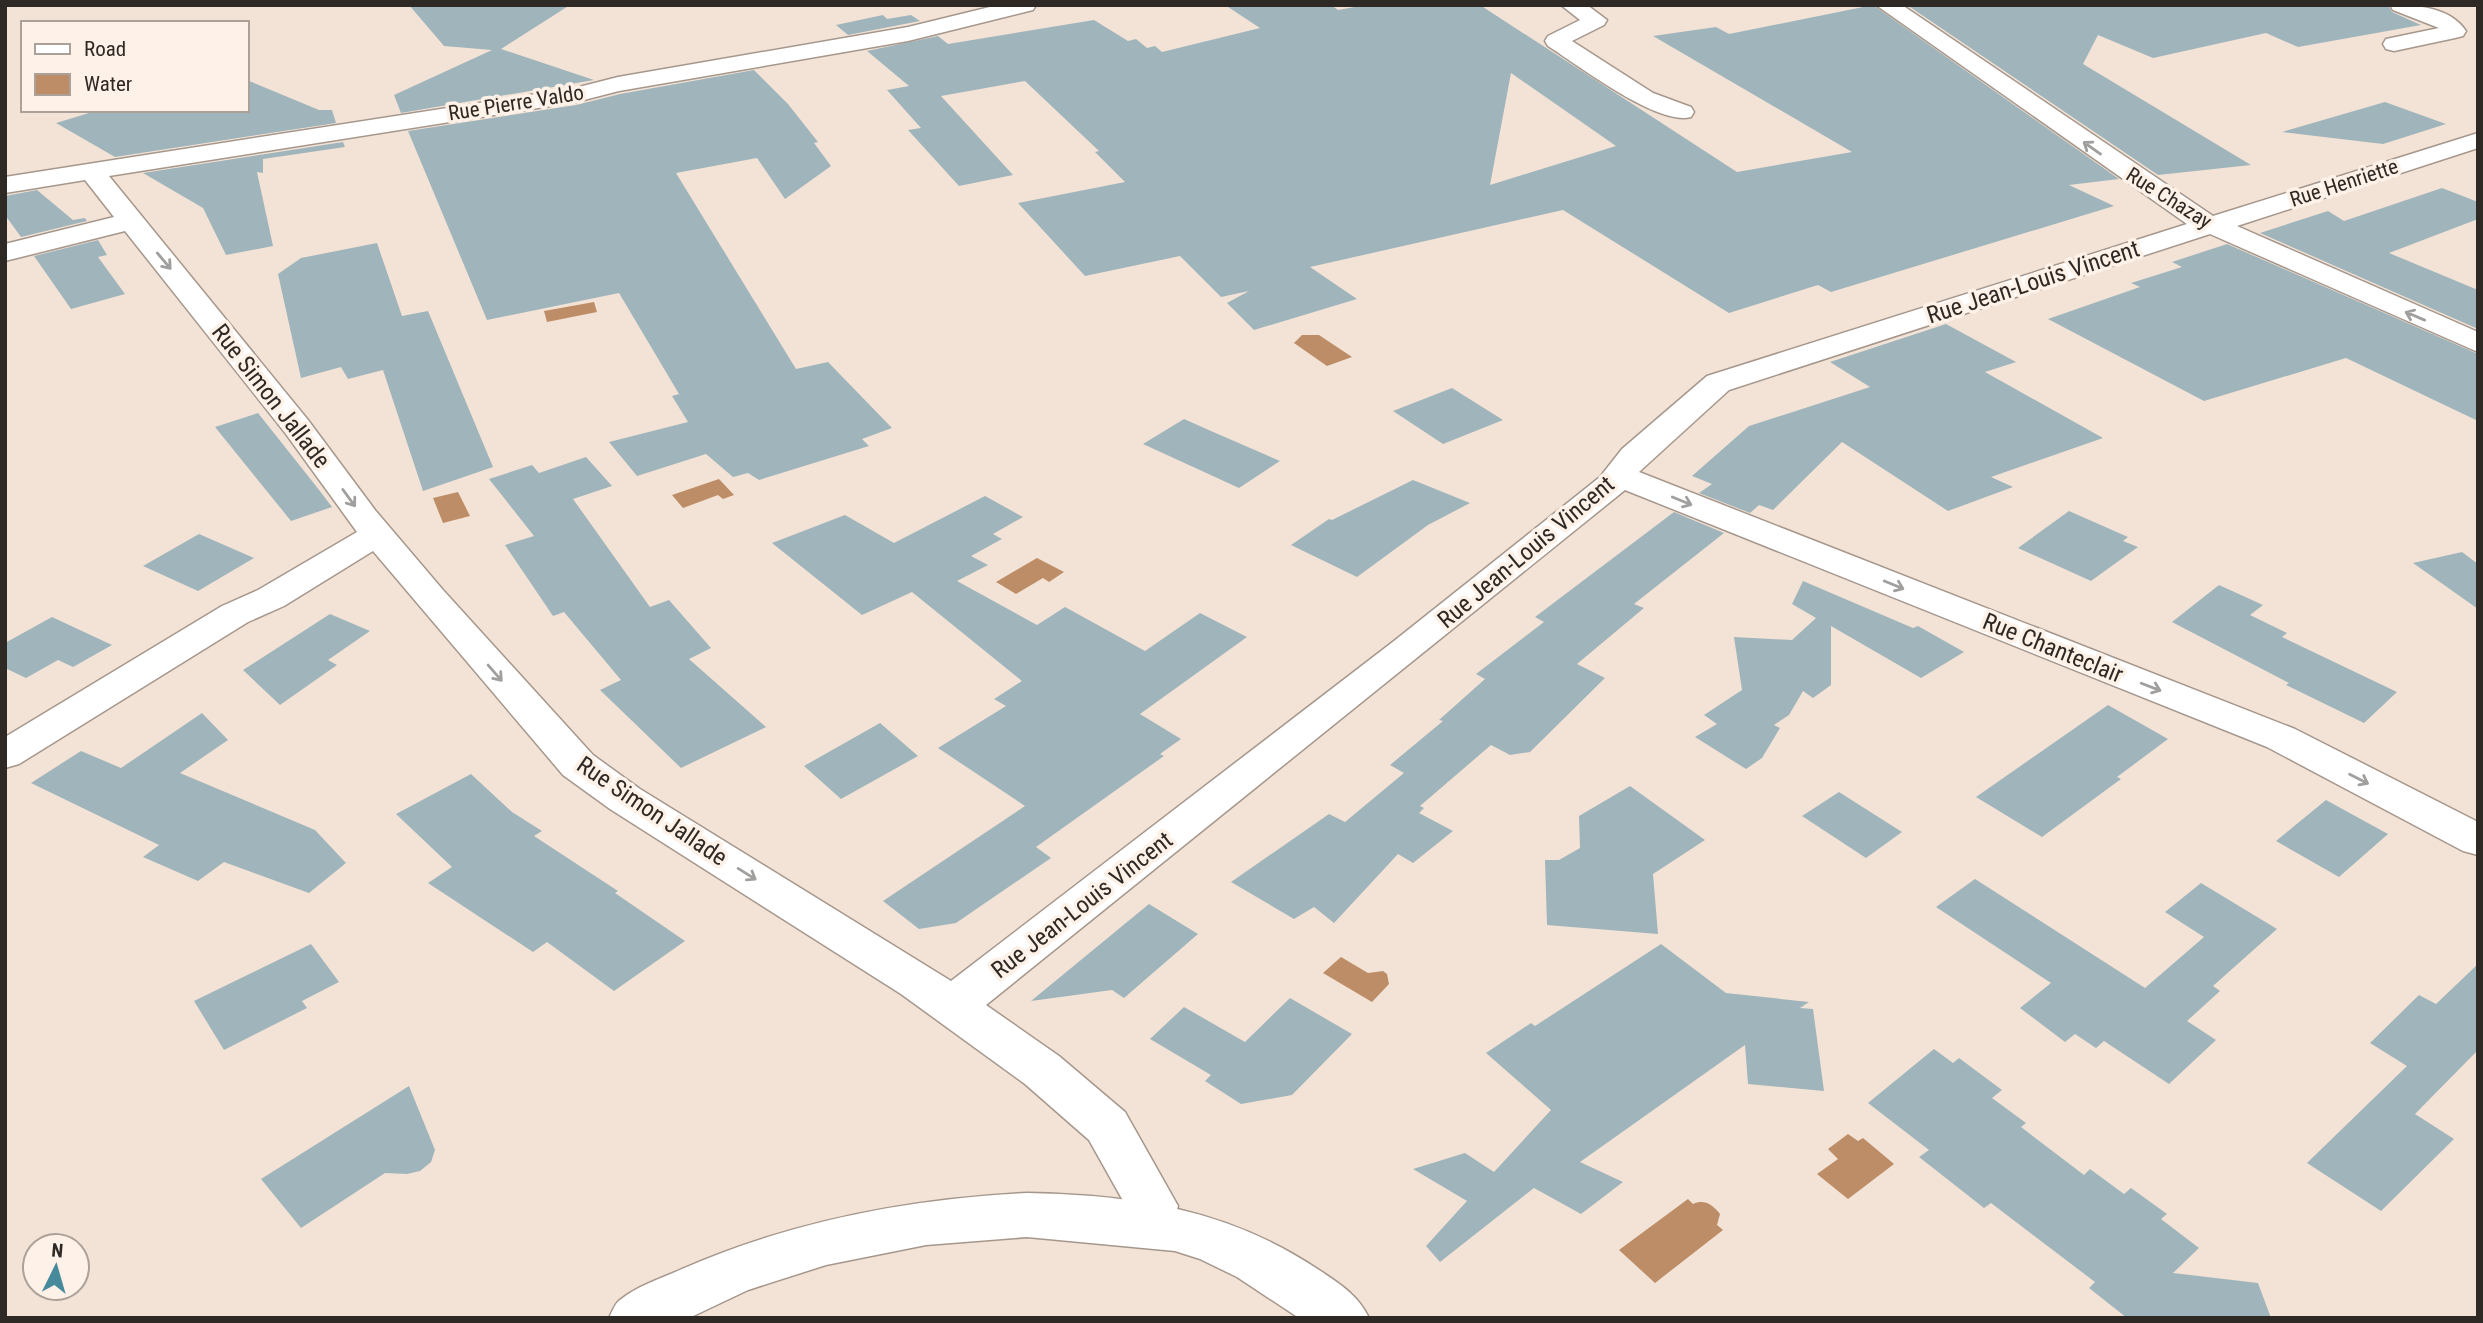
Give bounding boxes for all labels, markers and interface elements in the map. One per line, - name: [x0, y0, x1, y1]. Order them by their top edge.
- legend: [21, 21, 248, 112]
- text: Road: [84, 37, 126, 61]
- text: Water: [84, 72, 132, 96]
- street label: Rue Pierre Valdo: [447, 80, 585, 126]
- one-way arrow: [2083, 141, 2102, 155]
- street label: Rue Henriette: [2287, 154, 2401, 212]
- street label: Rue Chazay: [2122, 162, 2216, 234]
- street label: Rue Jean-Louis Vincent: [1923, 234, 2143, 330]
- one-way arrow: [156, 252, 172, 270]
- one-way arrow: [2405, 309, 2427, 322]
- street label: Rue Simon Jallade: [206, 318, 336, 474]
- street label: Rue Jean-Louis Vincent: [1432, 470, 1620, 634]
- one-way arrow: [341, 489, 356, 508]
- one-way arrow: [1671, 495, 1693, 508]
- one-way arrow: [1882, 580, 1904, 593]
- street label: Rue Chanteclair: [1979, 607, 2127, 689]
- one-way arrow: [486, 664, 503, 681]
- one-way arrow: [2139, 682, 2161, 695]
- street label: Rue Simon Jallade: [572, 750, 732, 872]
- one-way arrow: [2348, 772, 2369, 786]
- street label: Rue Jean-Louis Vincent: [986, 826, 1178, 984]
- one-way arrow: [737, 867, 756, 882]
- north arrow: [21, 1232, 91, 1302]
- text: N: [51, 1239, 64, 1263]

